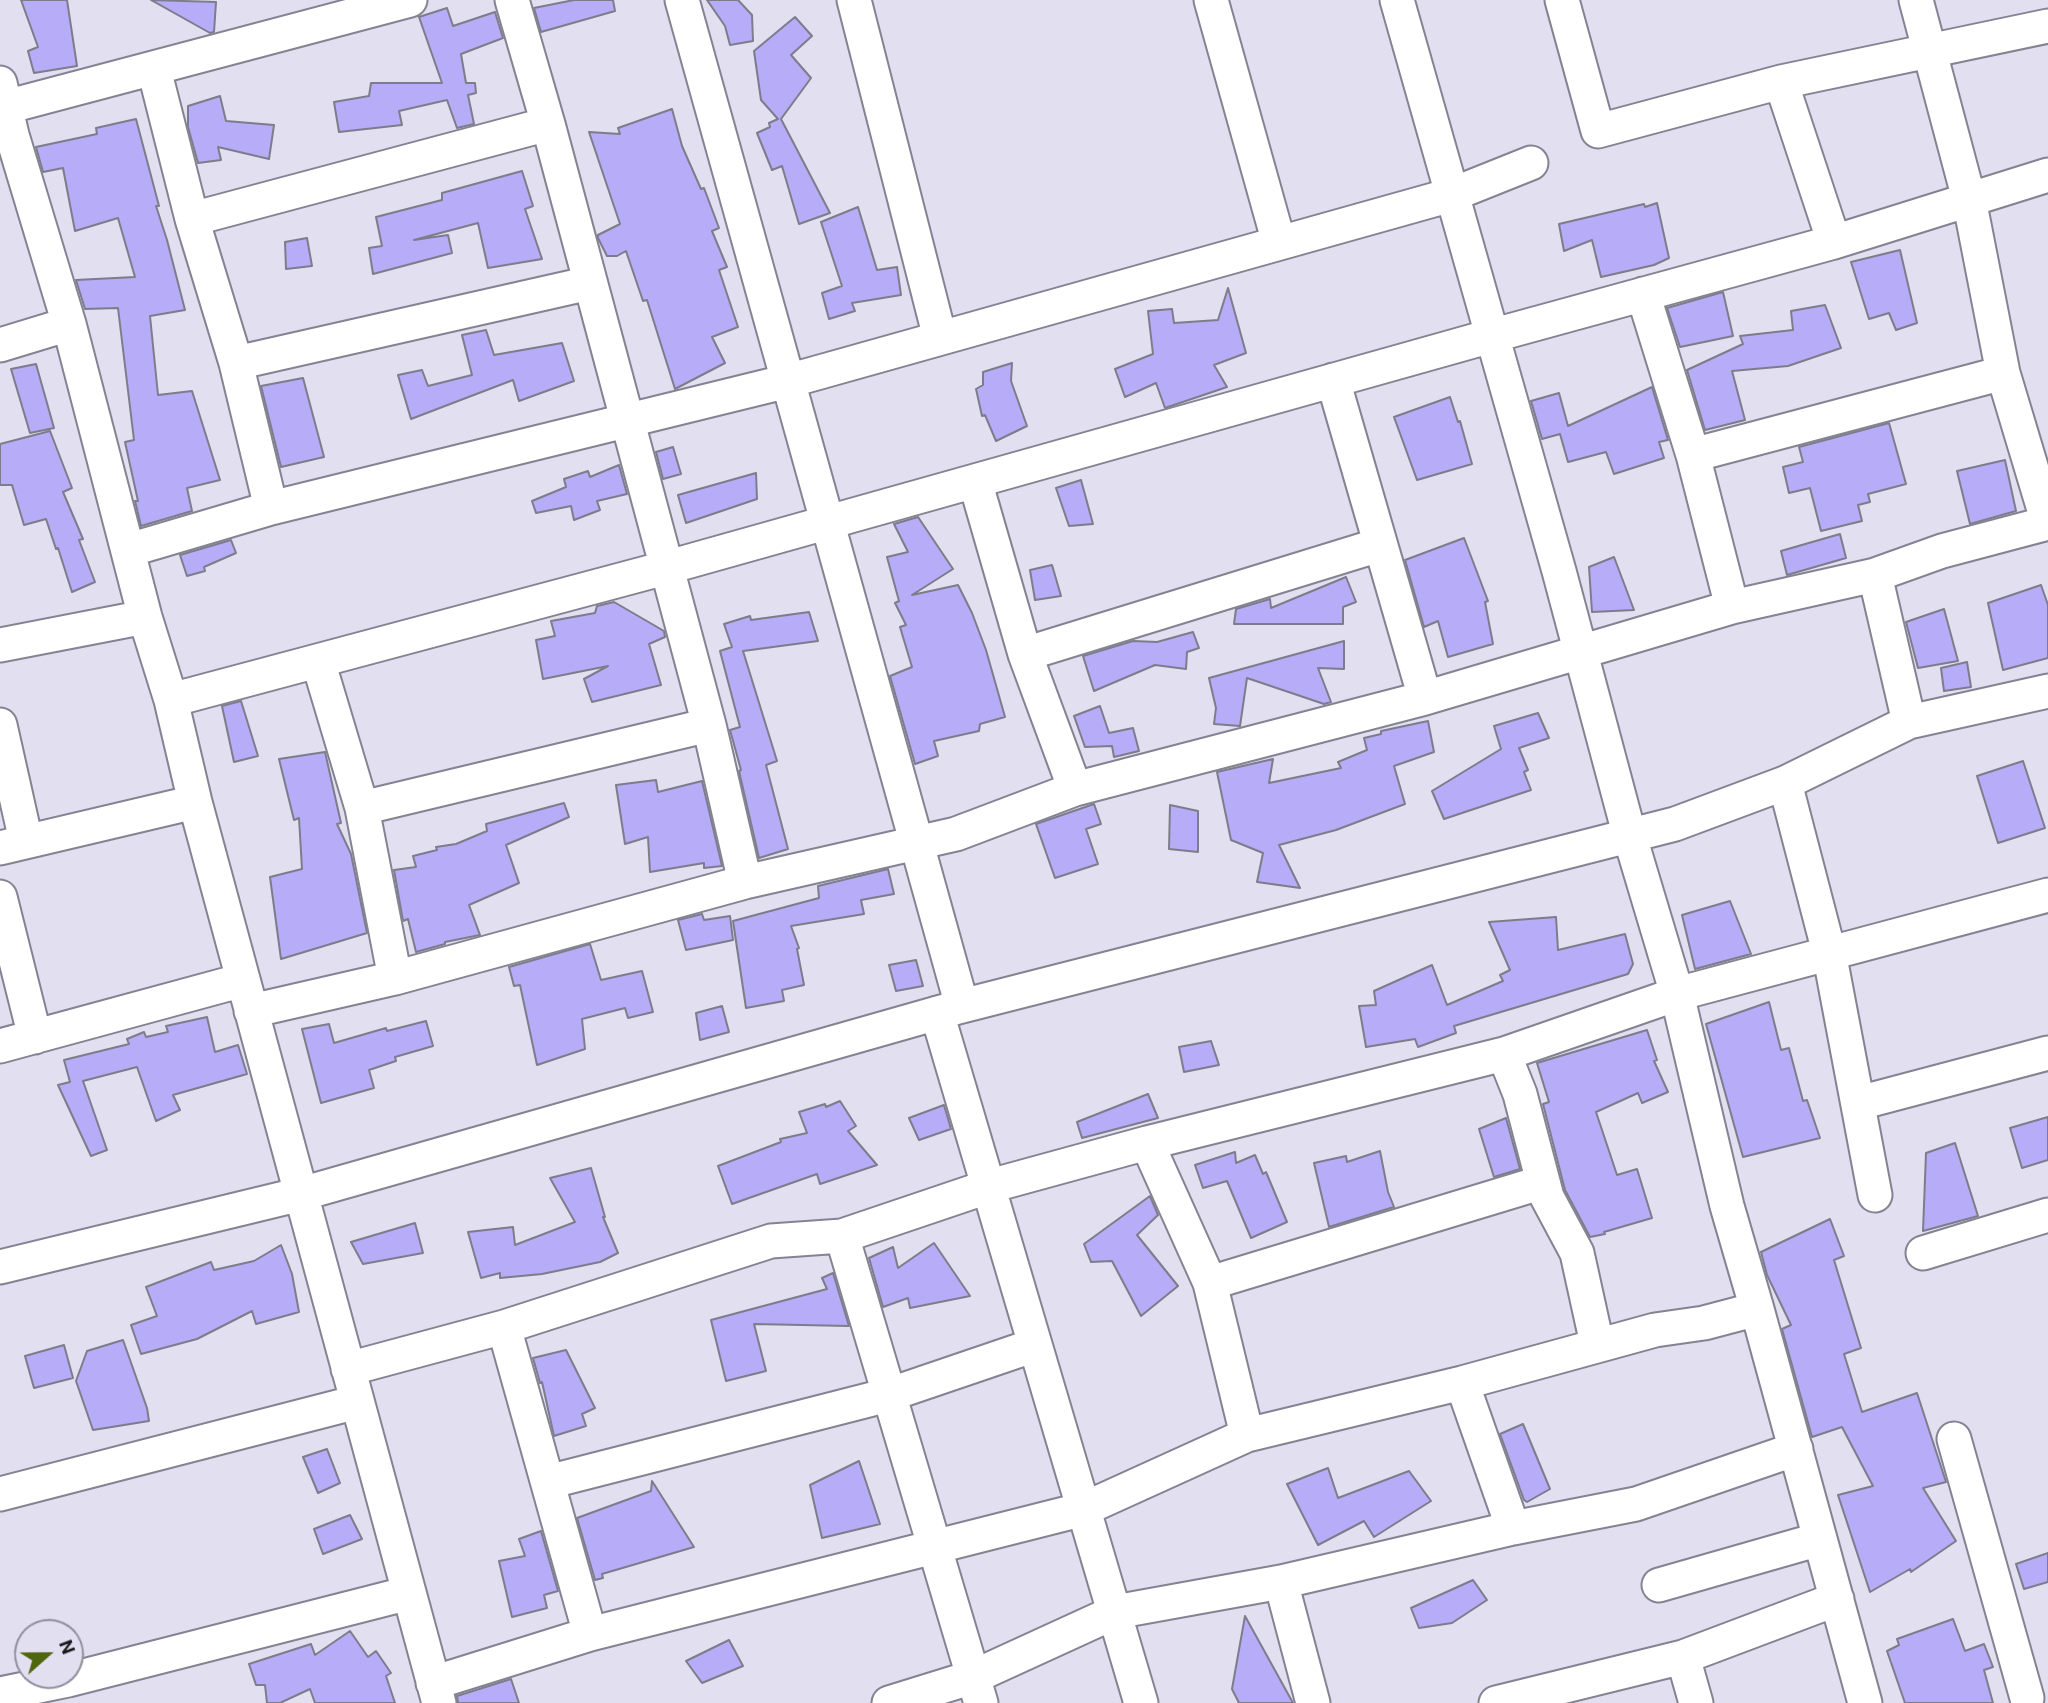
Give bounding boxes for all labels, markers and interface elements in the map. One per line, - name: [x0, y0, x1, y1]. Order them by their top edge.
- north arrow: [14, 1619, 84, 1689]
- text: N: [54, 1637, 80, 1657]

